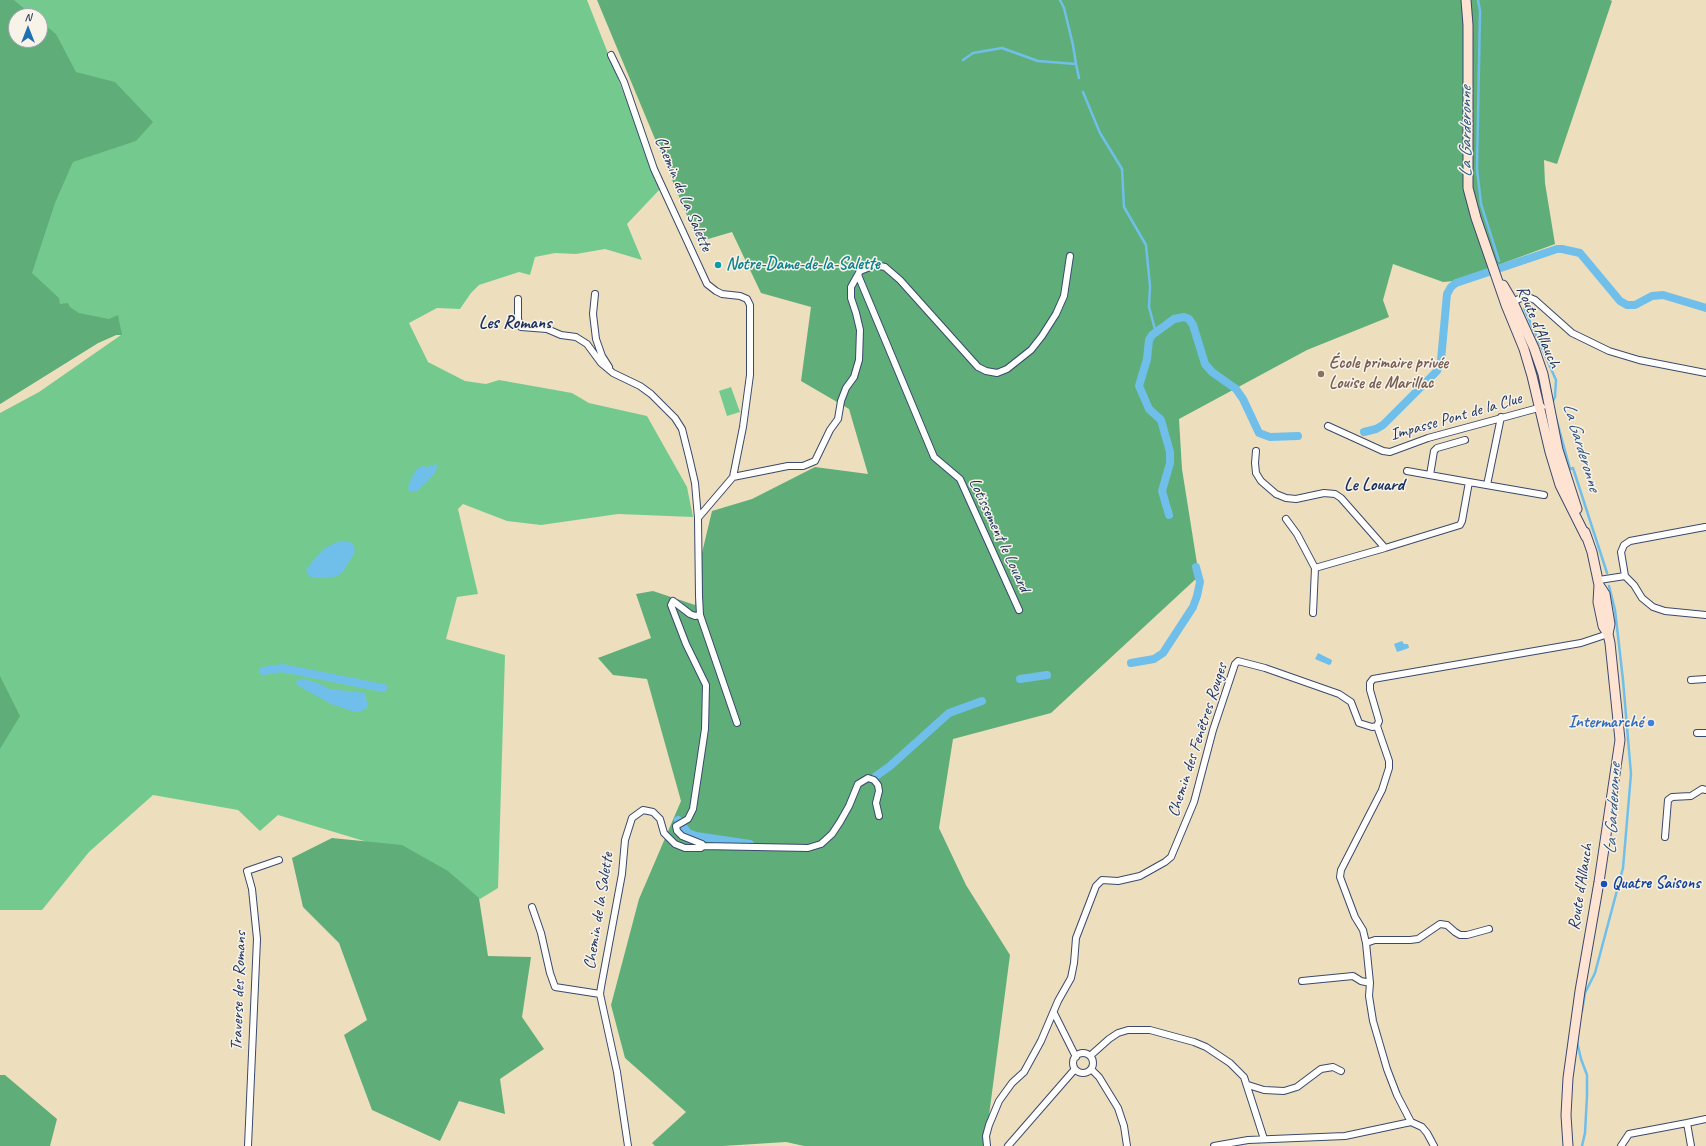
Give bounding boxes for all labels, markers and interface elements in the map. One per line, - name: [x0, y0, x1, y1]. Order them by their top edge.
- north arrow: [8, 8, 48, 48]
- text: N: [25, 10, 31, 24]
- water label: La Garderonne: [1455, 87, 1477, 177]
- street label: Chemin de La Salette: [650, 134, 716, 254]
- place label: Notre-Dame-de-la-Salette: [726, 255, 880, 275]
- marker: Notre-Dame-de-la-Salette: [713, 260, 723, 270]
- street label: Route d'Allauch: [1512, 283, 1564, 371]
- district label: Les Romans: [479, 312, 551, 334]
- place label: École primaire privée Louise de Marillac: [1329, 354, 1448, 394]
- marker: École primaire privée Louise de Marillac: [1316, 369, 1326, 379]
- street label: Impasse Pont de la Clue: [1388, 388, 1524, 446]
- water label: La Garderonne: [1557, 400, 1605, 494]
- district label: Le Louard: [1344, 474, 1404, 496]
- street label: Lotissement le Louard: [964, 475, 1034, 595]
- street label: Chemin des Fenêtres Rouges: [1163, 660, 1233, 820]
- place label: Intermarché: [1568, 713, 1643, 733]
- marker: Intermarché: [1646, 718, 1656, 728]
- water label: La Garderonne: [1600, 763, 1626, 855]
- street label: Route d'Allauch: [1564, 842, 1598, 932]
- street label: Chemin de la Salette: [580, 851, 618, 971]
- place label: Quatre Saisons: [1612, 874, 1700, 894]
- marker: Quatre Saisons: [1599, 879, 1609, 889]
- street label: Traverse des Romans: [227, 931, 251, 1051]

